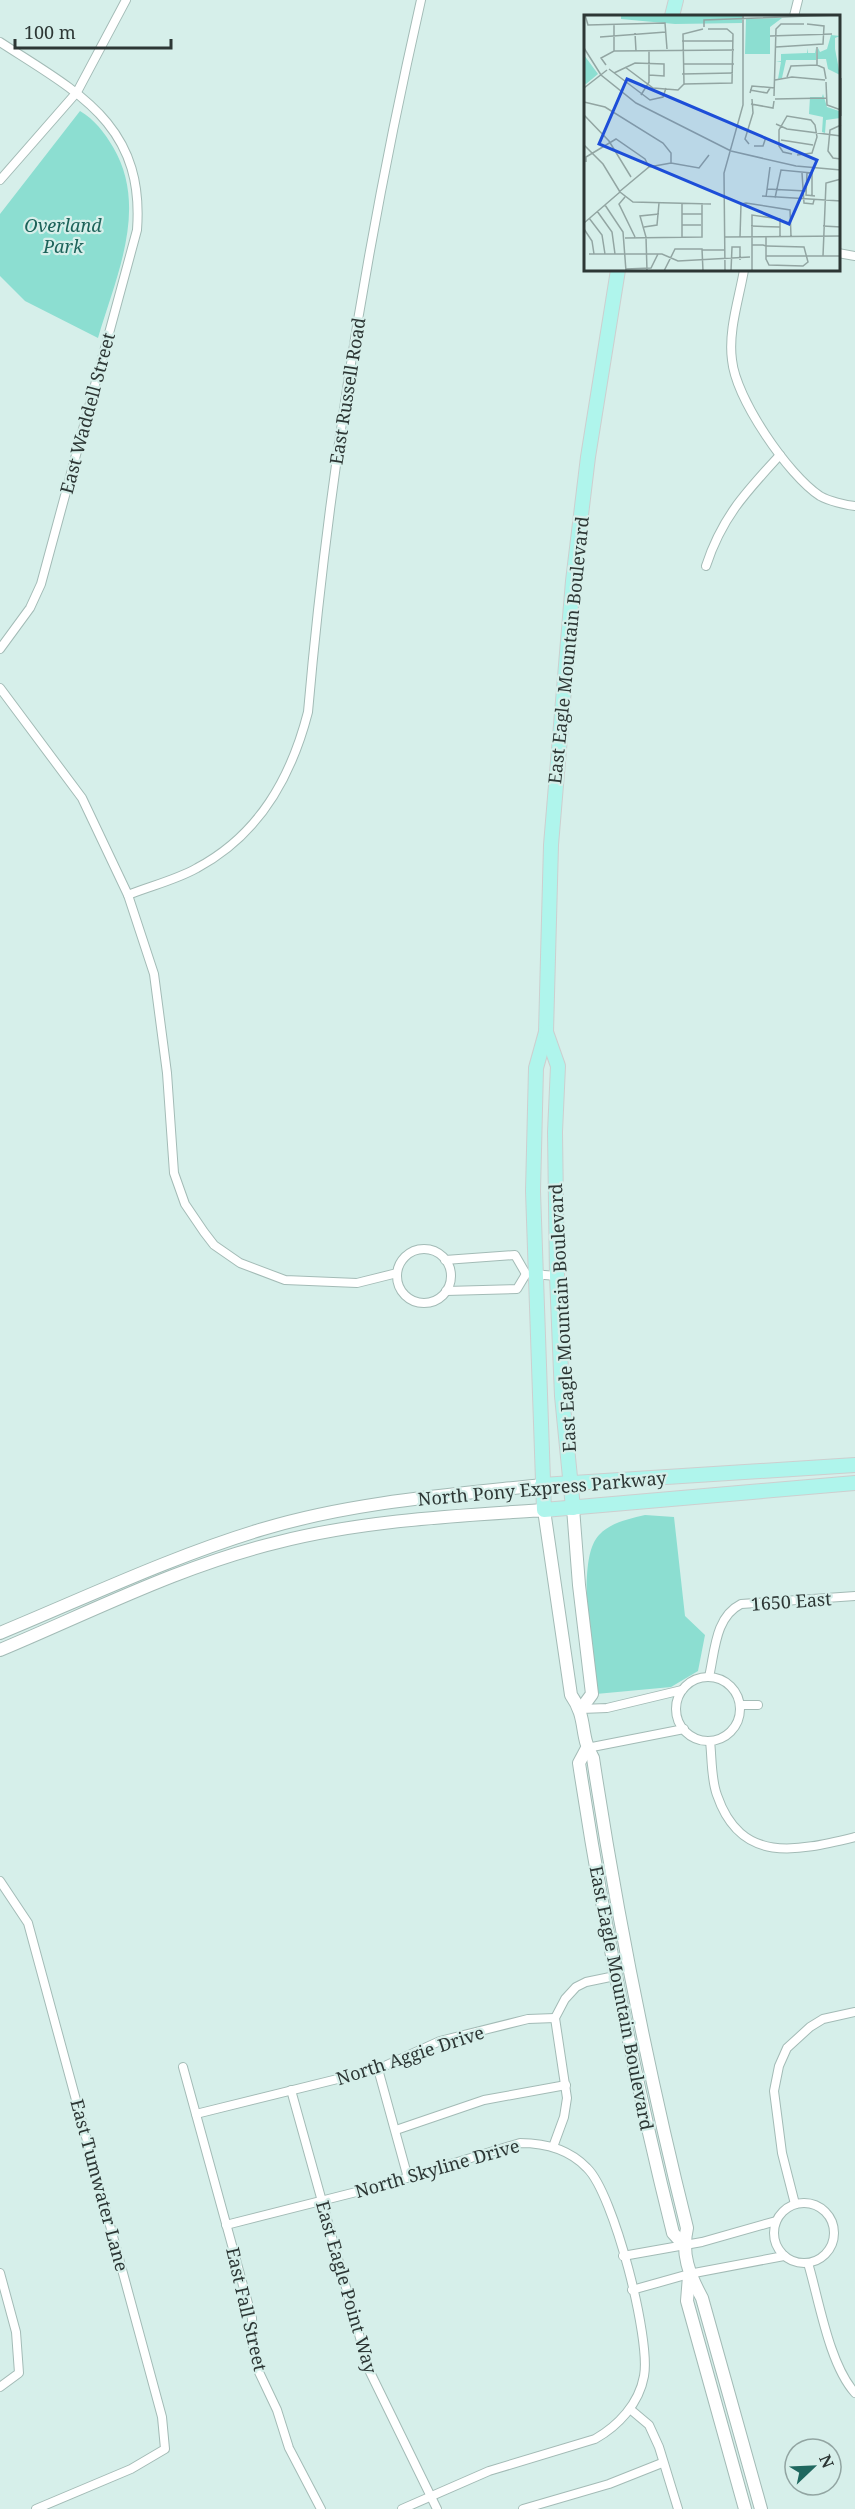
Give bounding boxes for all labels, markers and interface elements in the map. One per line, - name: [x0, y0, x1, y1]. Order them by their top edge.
- scale bar: [15, 12, 171, 50]
- inset map: [584, 15, 840, 272]
- text: 100 m: [24, 20, 76, 44]
- park label: Overland Park: [24, 213, 102, 258]
- street label: East Russell Road: [324, 316, 370, 466]
- street label: East Waddell Street: [54, 330, 120, 496]
- street label: East Eagle Mountain Boulevard: [542, 515, 594, 785]
- street label: East Eagle Mountain Boulevard: [543, 1183, 581, 1453]
- street label: North Pony Express Parkway: [417, 1465, 668, 1511]
- street label: 1650 East: [750, 1586, 832, 1616]
- street label: East Eagle Mountain Boulevard: [585, 1864, 659, 2132]
- street label: North Aggie Drive: [333, 2020, 487, 2090]
- street label: East Tumwater Lane: [65, 2096, 135, 2274]
- street label: North Skyline Drive: [352, 2133, 522, 2203]
- street label: East Eagle Point Way: [311, 2198, 383, 2377]
- street label: East Fall Street: [221, 2245, 273, 2373]
- north arrow: [783, 2437, 843, 2497]
- text: N: [814, 2451, 840, 2472]

